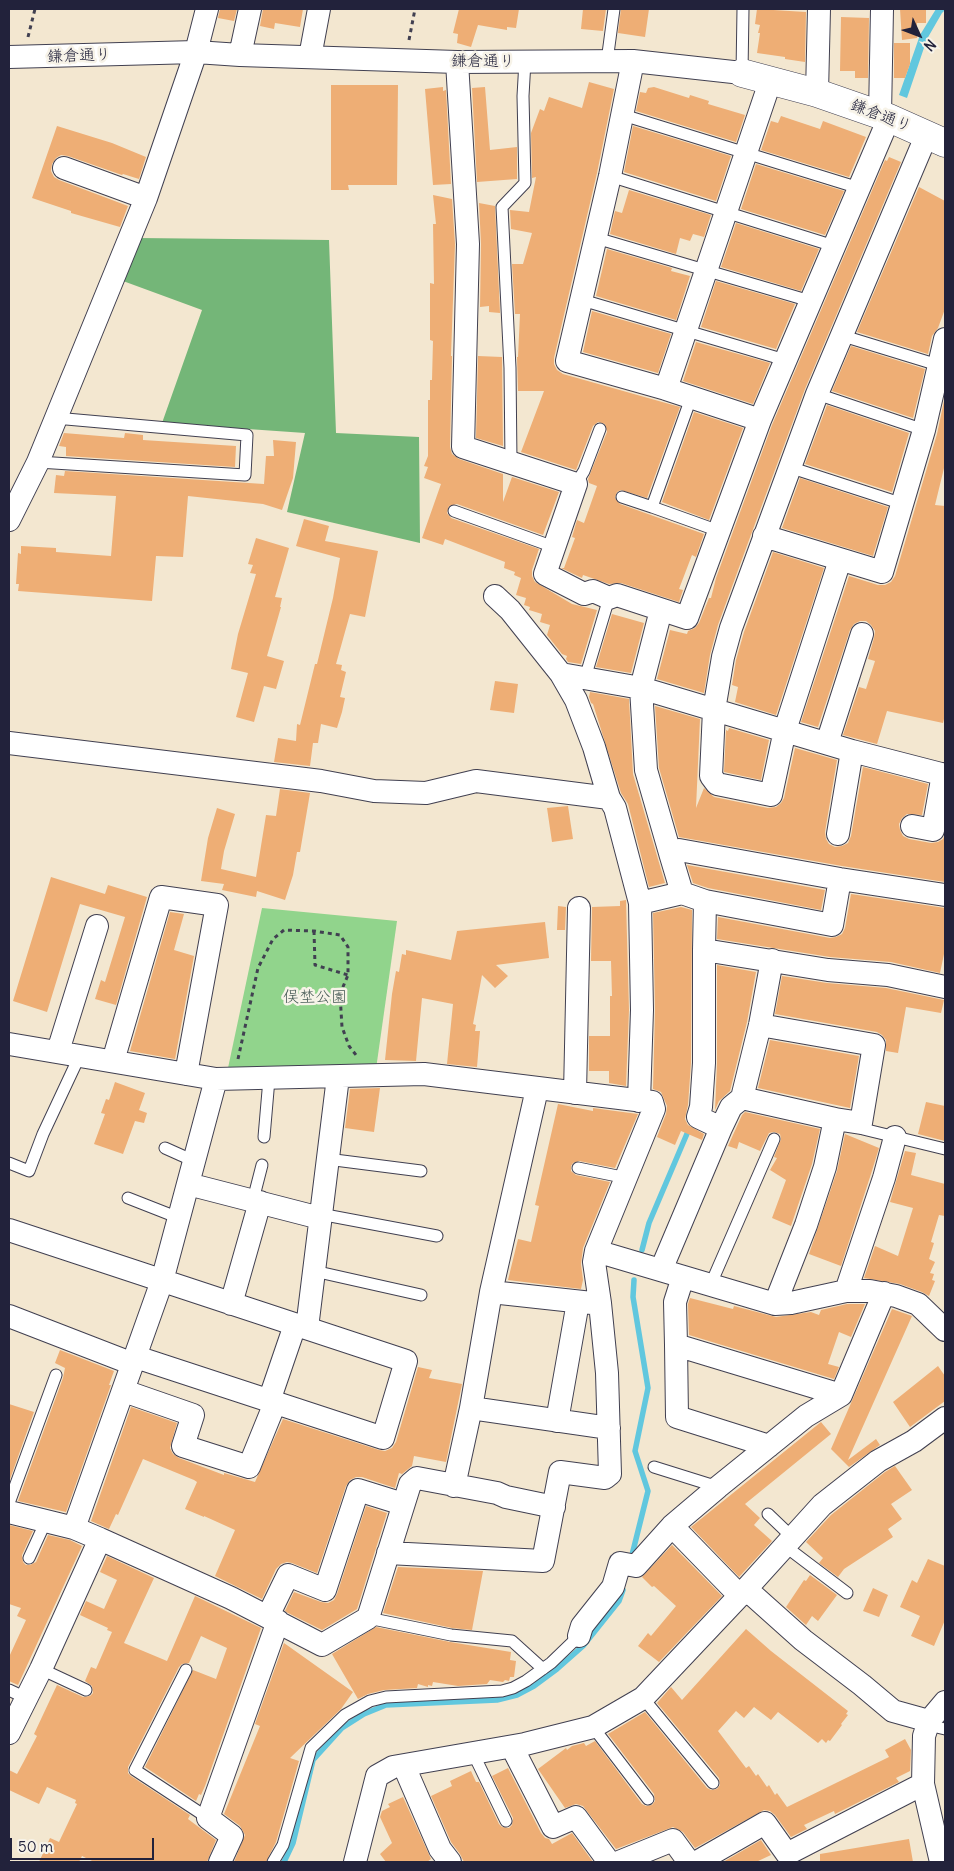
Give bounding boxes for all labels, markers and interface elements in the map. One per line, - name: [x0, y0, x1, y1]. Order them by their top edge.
- north arrow: [894, 10, 944, 60]
- text: N: [920, 36, 940, 55]
- street label: 鎌倉通り: [47, 45, 111, 67]
- street label: 鎌倉通り: [451, 51, 515, 71]
- street label: 鎌倉通り: [848, 96, 914, 136]
- park label: 俣埜公園: [283, 987, 347, 1007]
- scale bar: [12, 1828, 156, 1860]
- text: 50 m: [18, 1837, 53, 1856]

